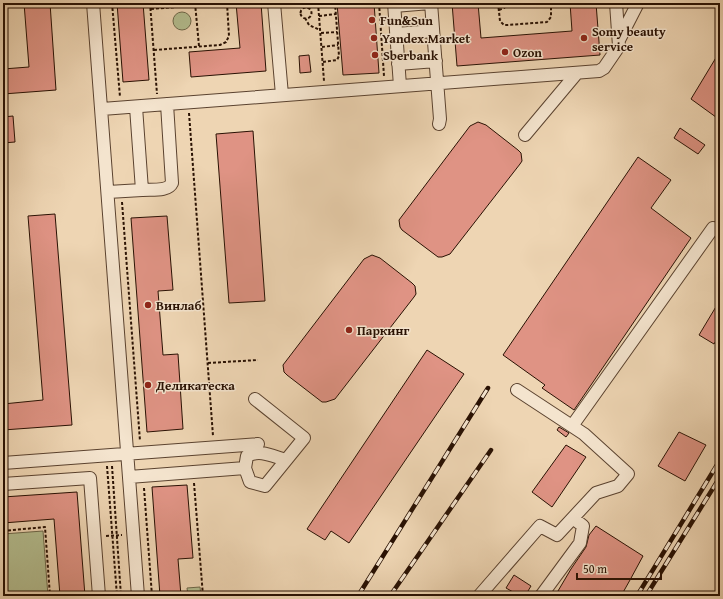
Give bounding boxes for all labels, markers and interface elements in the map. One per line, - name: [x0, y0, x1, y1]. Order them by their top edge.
- place label: Fun&Sun: [380, 11, 433, 30]
- marker: Fun&Sun: [367, 15, 377, 25]
- place label: Somy beauty service: [592, 22, 666, 56]
- place label: Yandex.Market: [382, 29, 470, 48]
- marker: Yandex.Market: [369, 33, 379, 43]
- marker: Somy beauty service: [579, 33, 589, 43]
- place label: Ozon: [513, 43, 542, 62]
- place label: Sberbank: [383, 46, 439, 65]
- marker: Ozon: [500, 47, 510, 57]
- marker: Sberbank: [370, 50, 380, 60]
- place label: Винлаб: [156, 296, 202, 315]
- marker: Винлаб: [143, 300, 153, 310]
- place label: Паркинг: [357, 321, 409, 340]
- marker: Паркинг: [344, 325, 354, 335]
- place label: Деликатеска: [155, 376, 235, 395]
- marker: Деликатеска: [143, 380, 153, 390]
- scale bar: [577, 555, 661, 581]
- text: 50 m: [583, 560, 607, 577]

